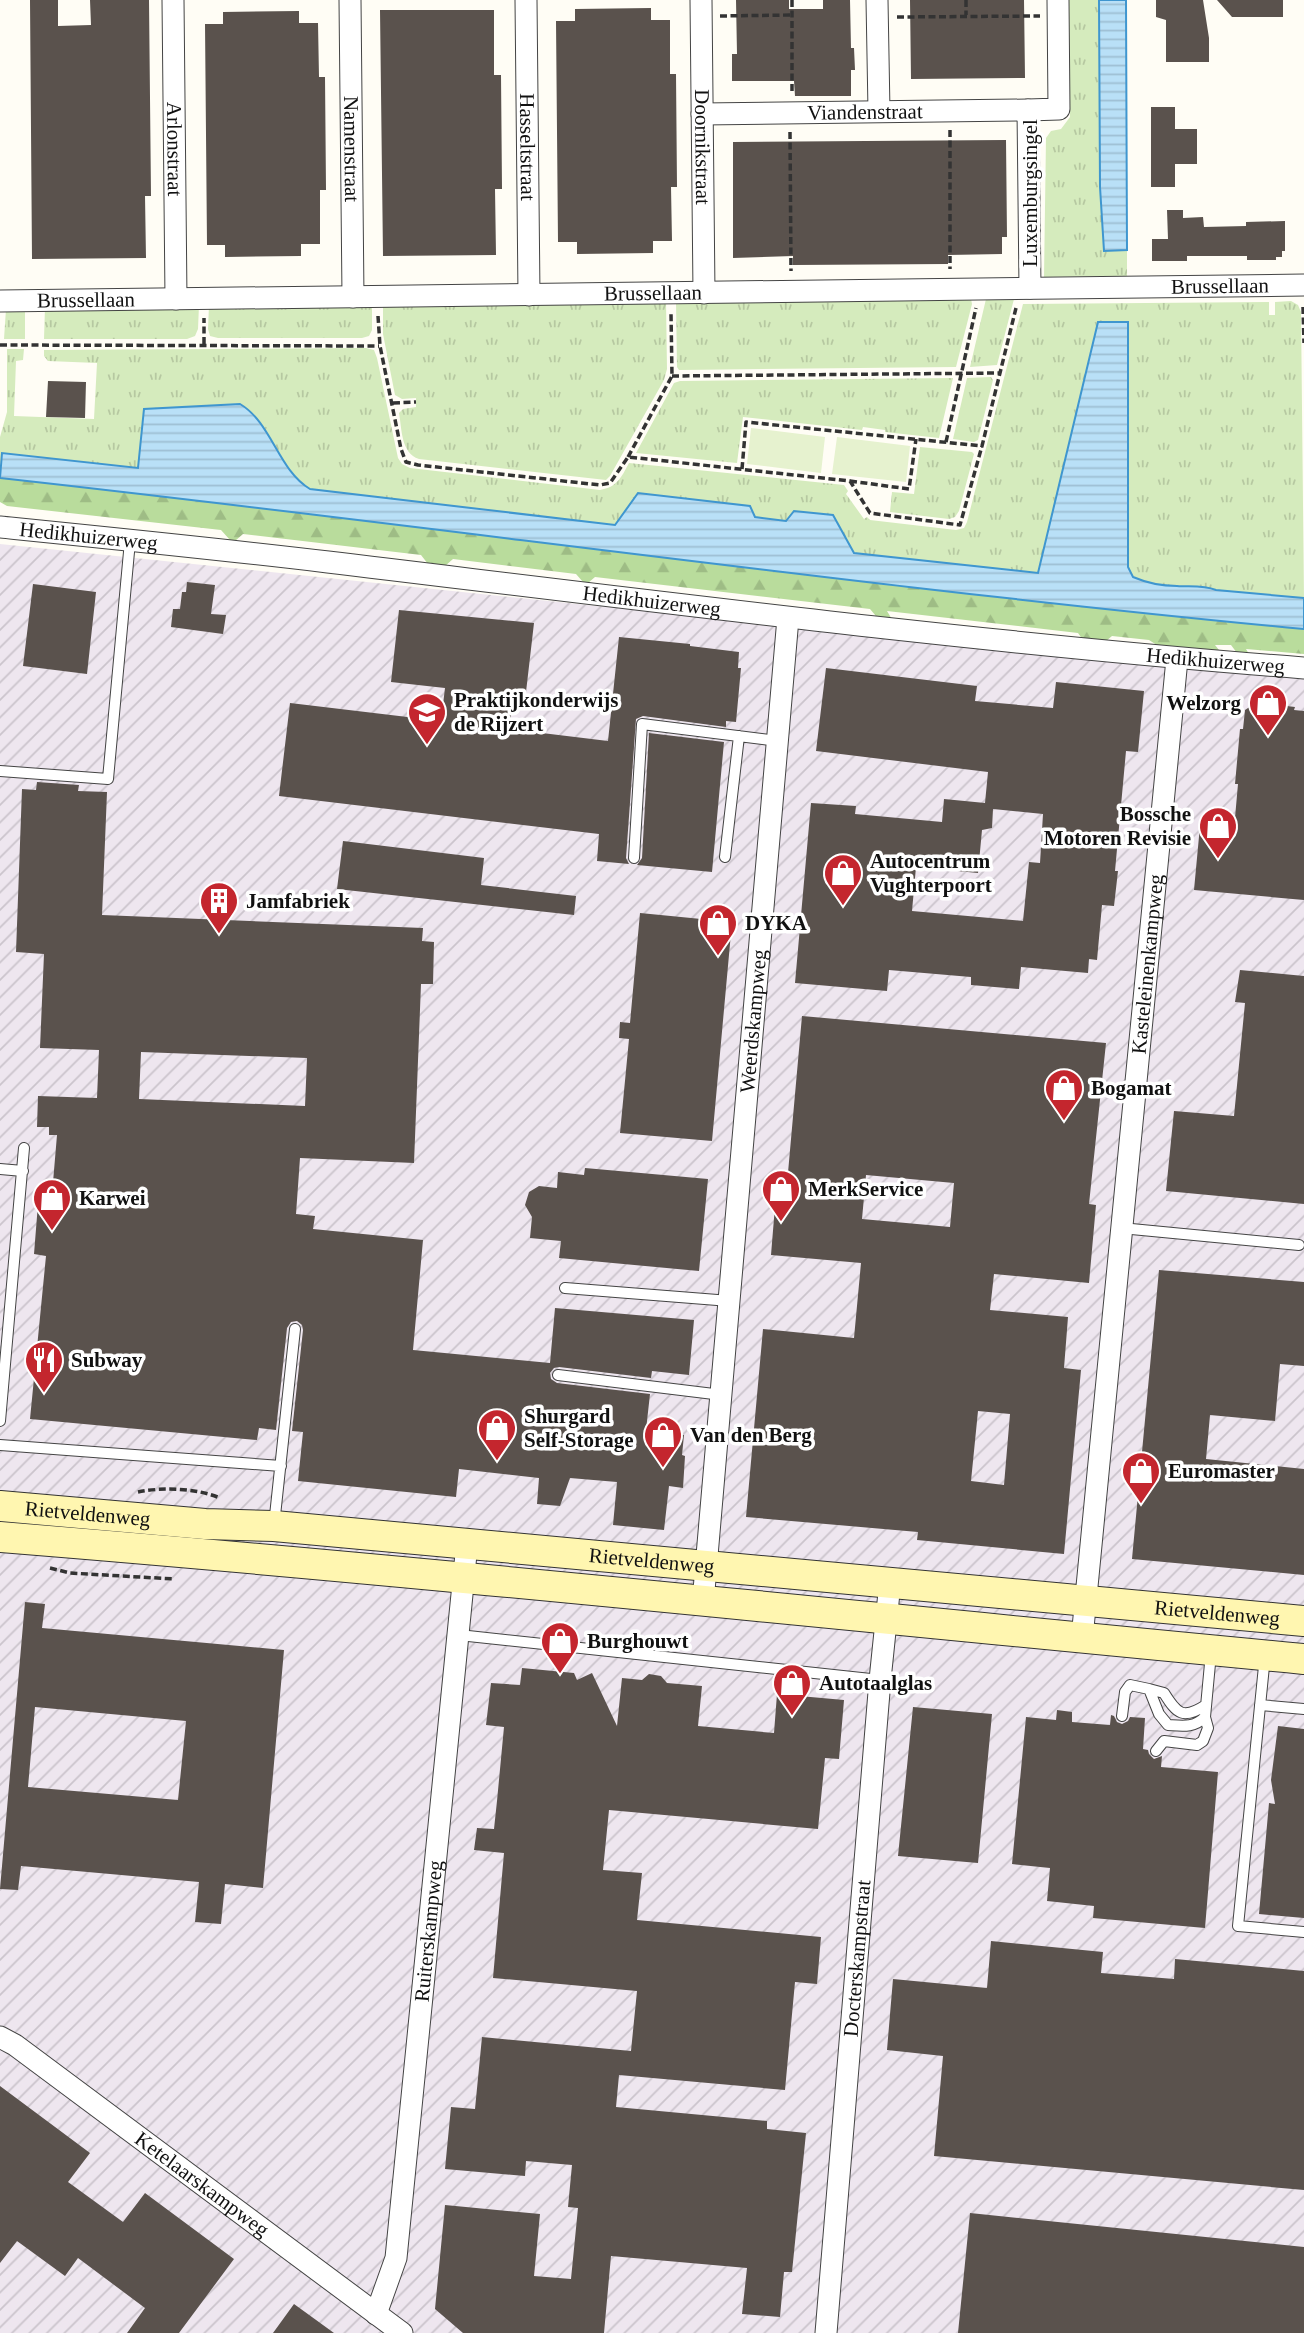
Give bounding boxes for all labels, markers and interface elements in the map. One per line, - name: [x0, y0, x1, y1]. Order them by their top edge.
- street label: Doornikstraat: [690, 89, 715, 205]
- street label: Hasseltstraat: [515, 93, 540, 201]
- street label: Namenstraat: [339, 96, 364, 202]
- street label: Viandenstraat: [807, 99, 923, 125]
- street label: Arlonstraat: [162, 102, 187, 197]
- street label: Luxemburgsingel: [1018, 119, 1042, 267]
- street label: Brussellaan: [1171, 273, 1270, 299]
- street label: Brussellaan: [604, 280, 703, 306]
- street label: Brussellaan: [37, 287, 136, 313]
- street label: Hedikhuizerweg: [18, 517, 159, 555]
- street label: Hedikhuizerweg: [581, 581, 723, 621]
- street label: Hedikhuizerweg: [1145, 643, 1286, 679]
- shop icon: Welzorg: [1247, 682, 1289, 737]
- place label: Praktijkonderwijs de Rijzert: [454, 688, 619, 736]
- school or university icon: Praktijkonderwijs de Rijzert: [406, 691, 448, 746]
- place label: Welzorg: [1166, 691, 1241, 715]
- place label: Bossche Motoren Revisie: [1044, 802, 1191, 850]
- shop icon: Bossche Motoren Revisie: [1197, 805, 1239, 860]
- place label: Autocentrum Vughterpoort: [870, 849, 992, 897]
- shop icon: Autocentrum Vughterpoort: [822, 852, 864, 907]
- street label: Kasteleinenkampweg: [1127, 872, 1168, 1055]
- building icon: Jamfabriek: [198, 880, 240, 935]
- place label: Jamfabriek: [246, 889, 350, 913]
- shop icon: DYKA: [697, 902, 739, 957]
- place label: DYKA: [745, 911, 808, 935]
- street label: Weerdskampweg: [735, 948, 771, 1094]
- shop icon: Bogamat: [1043, 1067, 1085, 1122]
- place label: Bogamat: [1091, 1076, 1172, 1100]
- shop icon: MerkService: [760, 1168, 802, 1223]
- shop icon: Karwei: [31, 1177, 73, 1232]
- place label: MerkService: [808, 1177, 923, 1201]
- place label: Karwei: [79, 1186, 146, 1210]
- restaurant icon: Subway: [23, 1339, 65, 1394]
- place label: Subway: [71, 1348, 143, 1372]
- place label: Shurgard Self-Storage: [524, 1404, 634, 1452]
- shop icon: Shurgard Self-Storage: [476, 1407, 518, 1462]
- shop icon: Van den Berg: [642, 1414, 684, 1469]
- place label: Van den Berg: [690, 1423, 812, 1447]
- shop icon: Euromaster: [1120, 1450, 1162, 1505]
- place label: Euromaster: [1168, 1459, 1275, 1483]
- street label: Rietveldenweg: [24, 1496, 152, 1531]
- street label: Rietveldenweg: [588, 1543, 716, 1579]
- street label: Rietveldenweg: [1153, 1595, 1282, 1631]
- shop icon: Burghouwt: [539, 1620, 581, 1675]
- place label: Burghouwt: [587, 1629, 689, 1653]
- shop icon: Autotaalglas: [771, 1662, 813, 1717]
- place label: Autotaalglas: [819, 1671, 932, 1695]
- street label: Ruiterskampweg: [410, 1859, 448, 2003]
- street label: Docterskampstraat: [839, 1879, 875, 2038]
- street label: Ketelaarskampweg: [130, 2126, 274, 2242]

